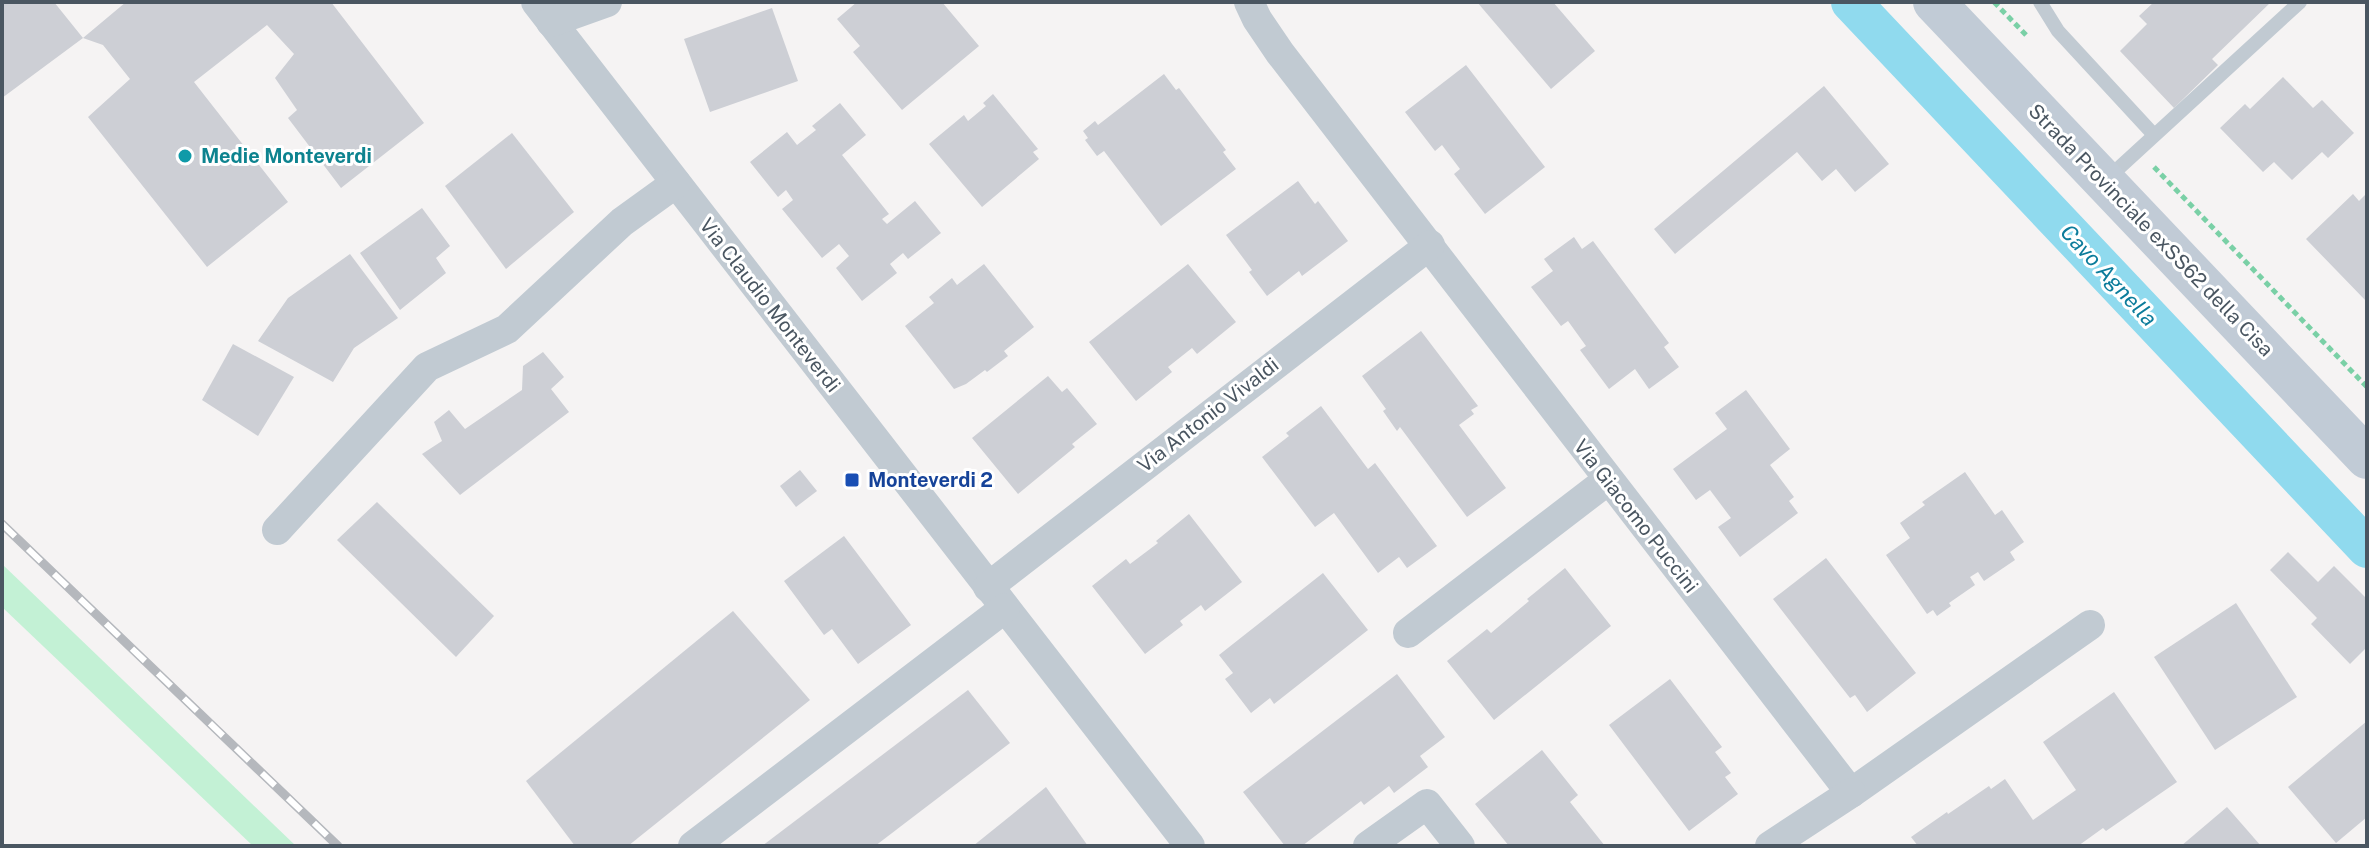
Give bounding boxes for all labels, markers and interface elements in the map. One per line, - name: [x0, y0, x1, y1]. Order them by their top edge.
- street label: Strada Provinciale exSS62 della Cisa: [2024, 99, 2278, 361]
- place label: Medie Monteverdi: [201, 144, 372, 168]
- marker: Medie Monteverdi: [176, 147, 194, 165]
- street label: Via Claudio Monteverdi: [695, 213, 845, 397]
- water label: Cavo Agnella: [2055, 219, 2163, 331]
- street label: Via Antonio Vivaldi: [1133, 352, 1283, 478]
- street label: Via Giacomo Puccini: [1569, 435, 1703, 597]
- place label: Monteverdi 2: [868, 468, 993, 492]
- marker: Monteverdi 2: [843, 471, 861, 489]

